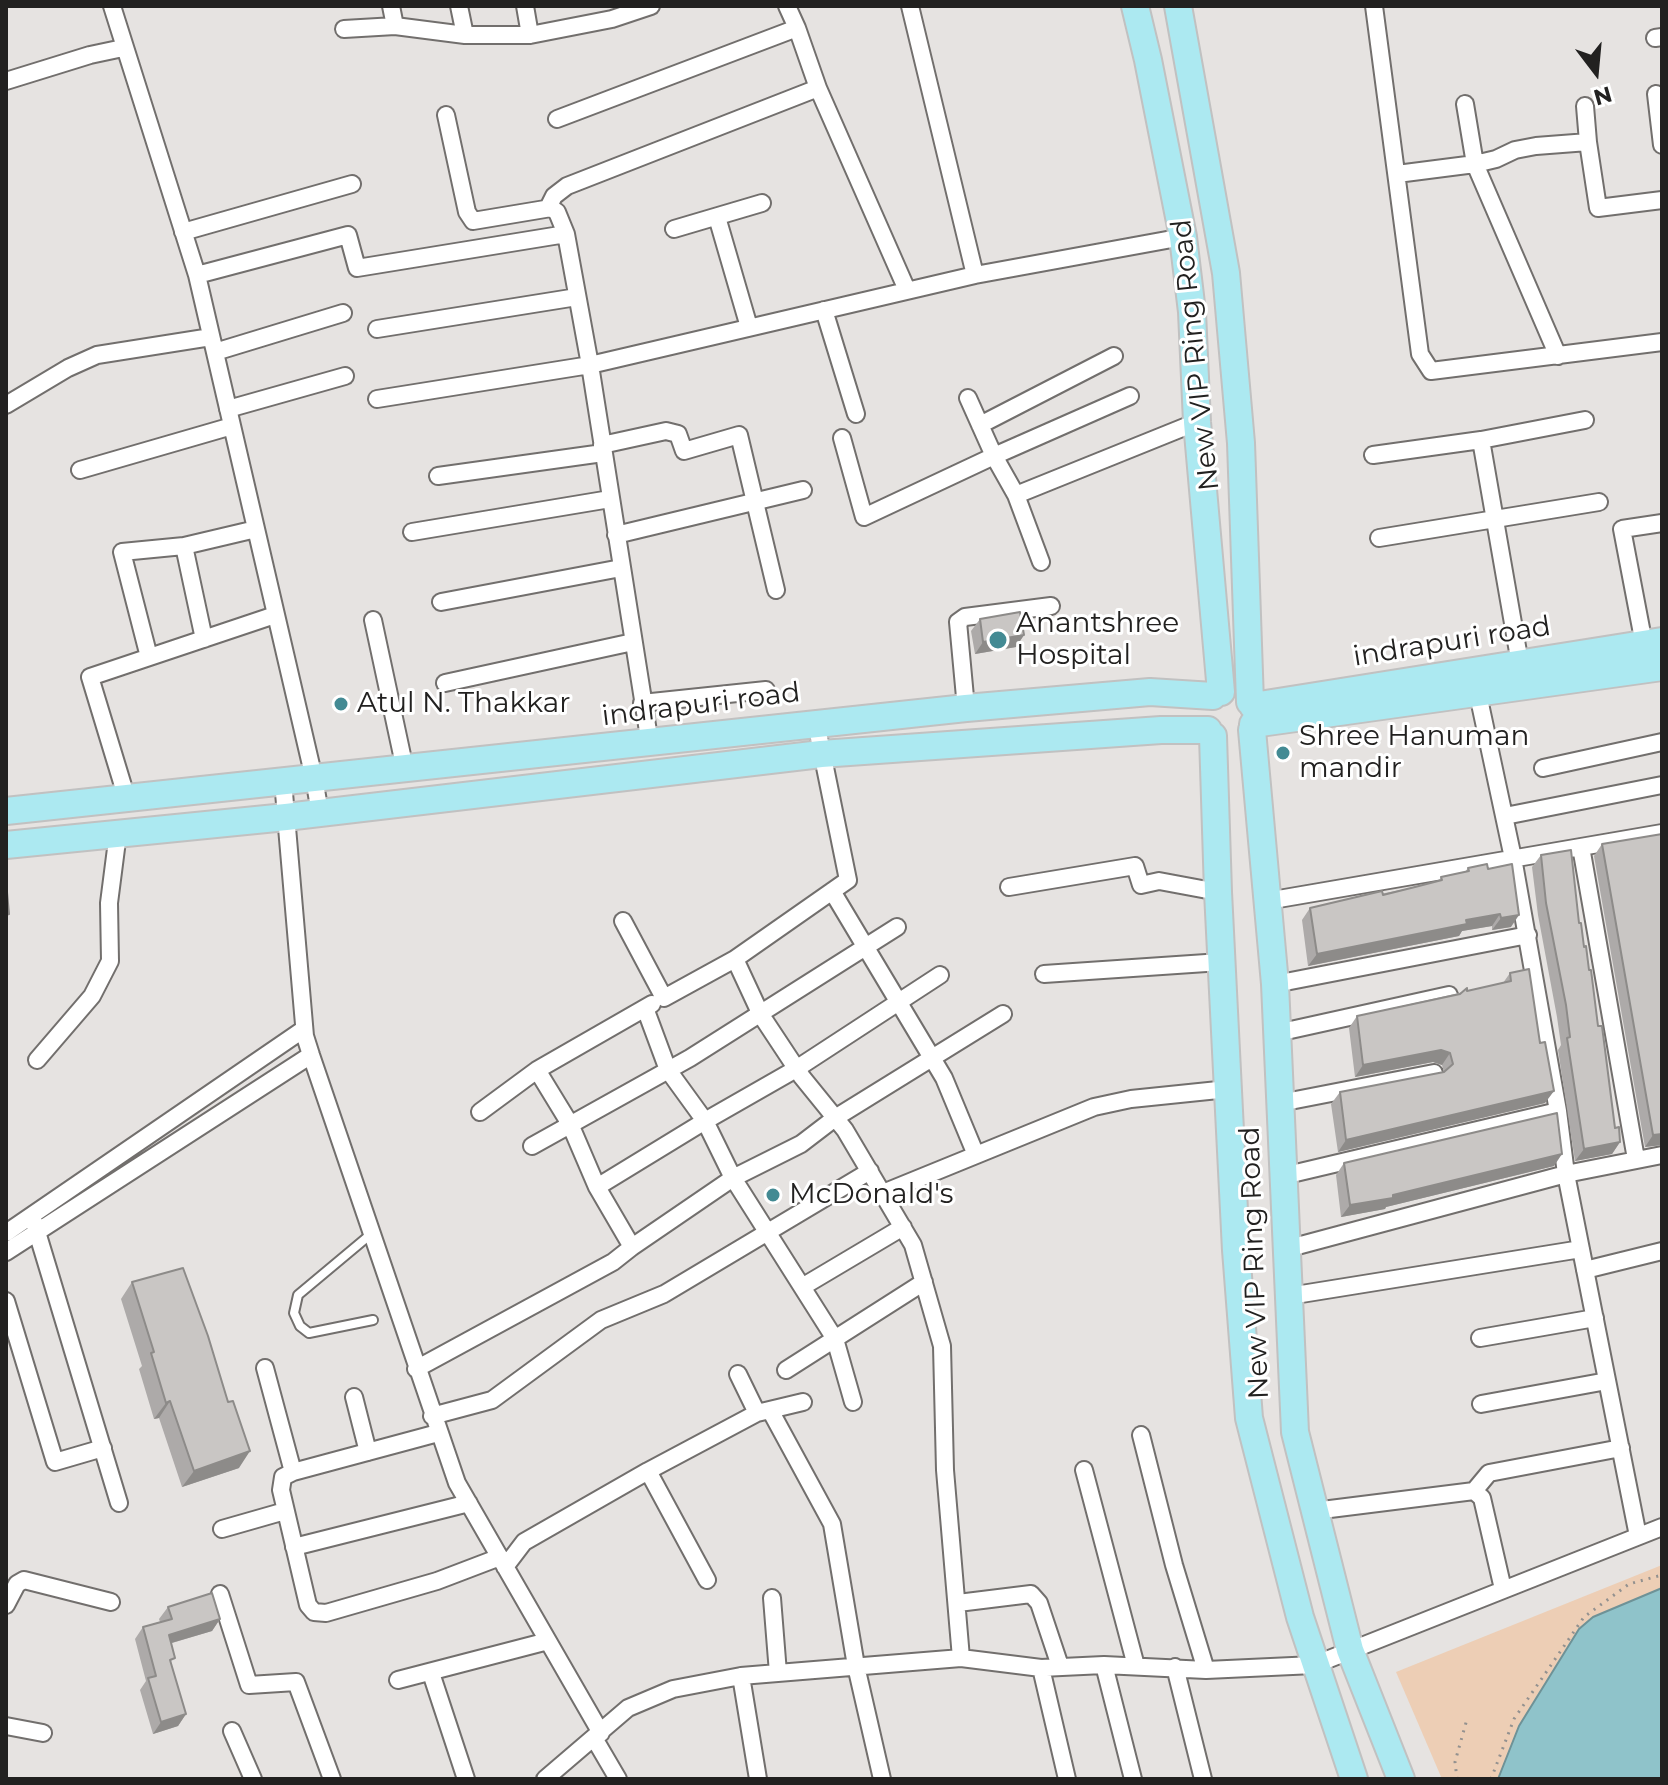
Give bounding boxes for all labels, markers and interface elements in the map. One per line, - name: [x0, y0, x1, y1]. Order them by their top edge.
- north arrow: [1556, 32, 1636, 112]
- text: N: [1590, 80, 1615, 111]
- street label: New VIP Ring Road: [1165, 218, 1227, 492]
- place label: Anantshree Hospital: [1016, 607, 1179, 673]
- street label: indrapuri road: [1351, 610, 1553, 674]
- marker: Anantshree Hospital: [987, 629, 1009, 651]
- street label: indrapuri road: [600, 676, 802, 734]
- place label: Atul N. Thakkar: [357, 687, 570, 721]
- marker: Atul N. Thakkar: [332, 695, 350, 713]
- place label: Shree Hanuman mandir: [1299, 720, 1529, 786]
- marker: Shree Hanuman mandir: [1274, 744, 1292, 762]
- street label: New VIP Ring Road: [1233, 1126, 1277, 1400]
- place label: McDonald's: [789, 1178, 953, 1212]
- marker: McDonald's: [764, 1186, 782, 1204]

